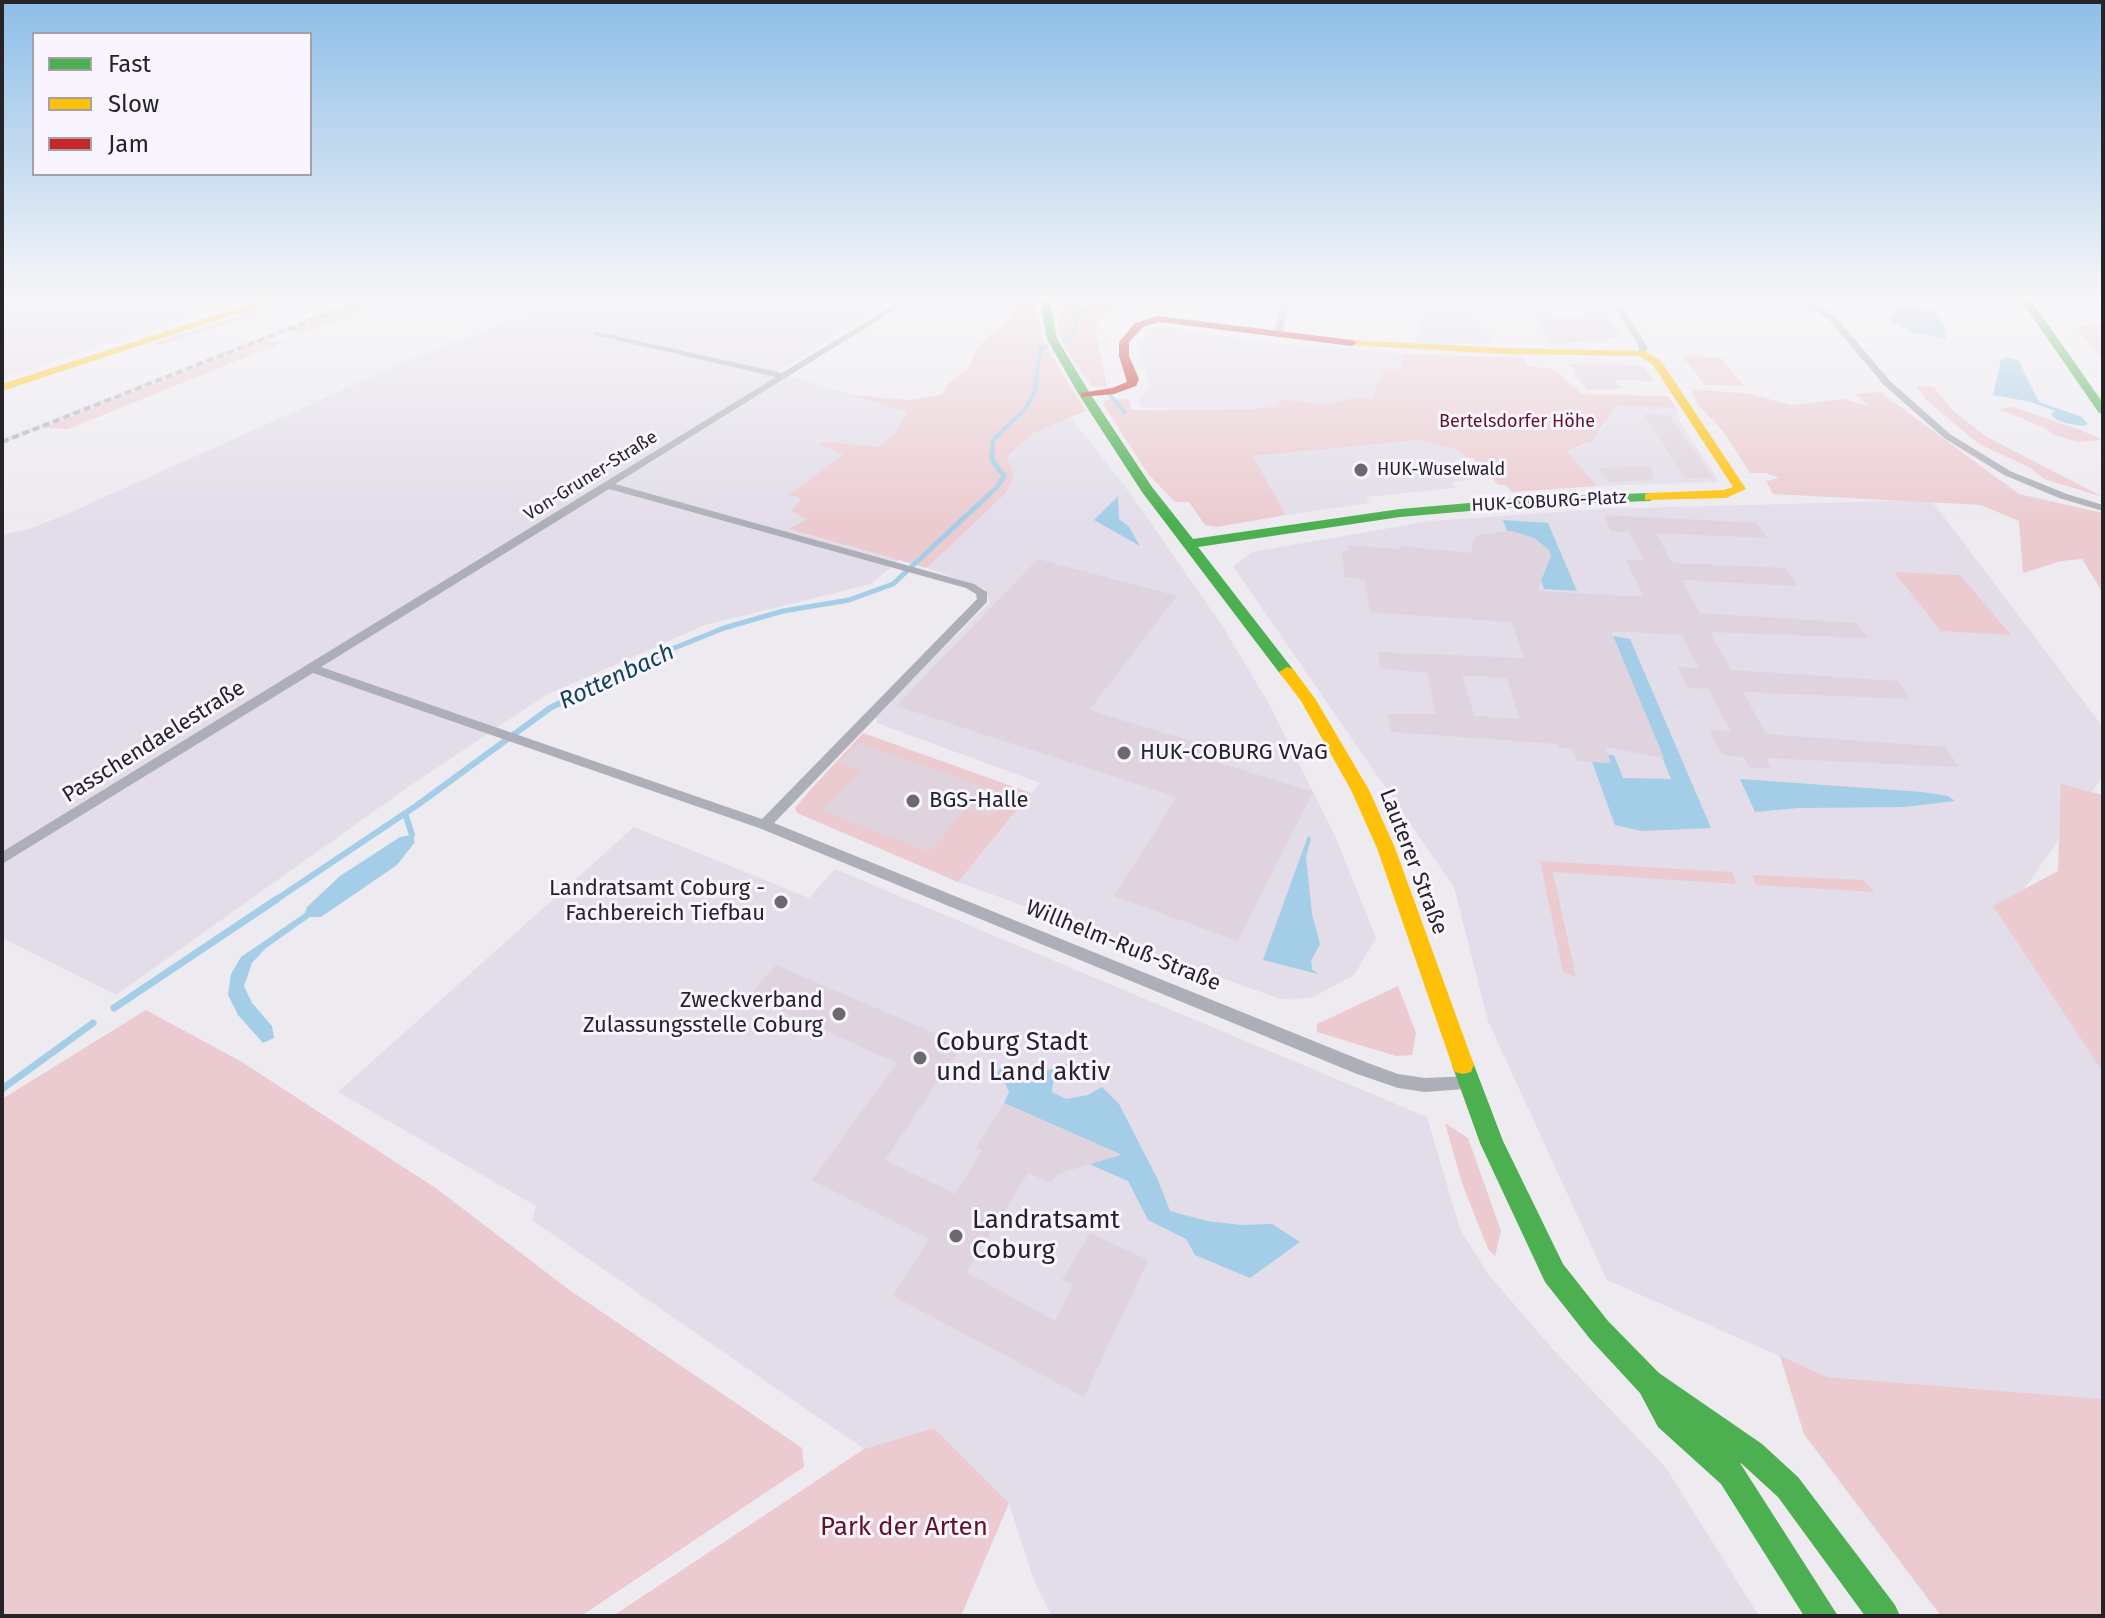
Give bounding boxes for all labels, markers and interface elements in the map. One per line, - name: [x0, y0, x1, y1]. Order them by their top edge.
- legend: [32, 32, 312, 176]
- text: Fast: [108, 50, 151, 78]
- text: Slow: [108, 90, 159, 118]
- text: Jam: [108, 130, 149, 158]
- park label: Bertelsdorfer Höhe: [1439, 411, 1595, 433]
- street label: Von-Gruner-Straße: [520, 426, 662, 526]
- place label: HUK-Wuselwald: [1377, 459, 1505, 481]
- marker: HUK-Wuselwald: [1352, 461, 1370, 479]
- street label: HUK-COBURG-Platz: [1471, 487, 1627, 517]
- water label: Rottenbach: [555, 638, 679, 716]
- street label: Passchendaelestraße: [58, 675, 250, 809]
- place label: HUK-COBURG VVaG: [1140, 740, 1328, 766]
- marker: HUK-COBURG VVaG: [1115, 744, 1133, 762]
- street label: Lauterer Straße: [1373, 785, 1453, 939]
- place label: BGS-Halle: [929, 788, 1029, 814]
- marker: BGS-Halle: [904, 792, 922, 810]
- place label: Landratsamt Coburg - Fachbereich Tiefbau: [549, 876, 765, 928]
- marker: Landratsamt Coburg - Fachbereich Tiefbau: [772, 893, 790, 911]
- street label: Willhelm-Ruß-Straße: [1022, 895, 1224, 997]
- place label: Zweckverband Zulassungsstelle Coburg: [583, 988, 823, 1040]
- marker: Zweckverband Zulassungsstelle Coburg: [830, 1005, 848, 1023]
- place label: Coburg Stadt und Land aktiv: [936, 1027, 1110, 1088]
- marker: Coburg Stadt und Land aktiv: [911, 1049, 929, 1067]
- place label: Landratsamt Coburg: [972, 1205, 1120, 1266]
- marker: Landratsamt Coburg: [947, 1227, 965, 1245]
- park label: Park der Arten: [820, 1512, 988, 1544]

